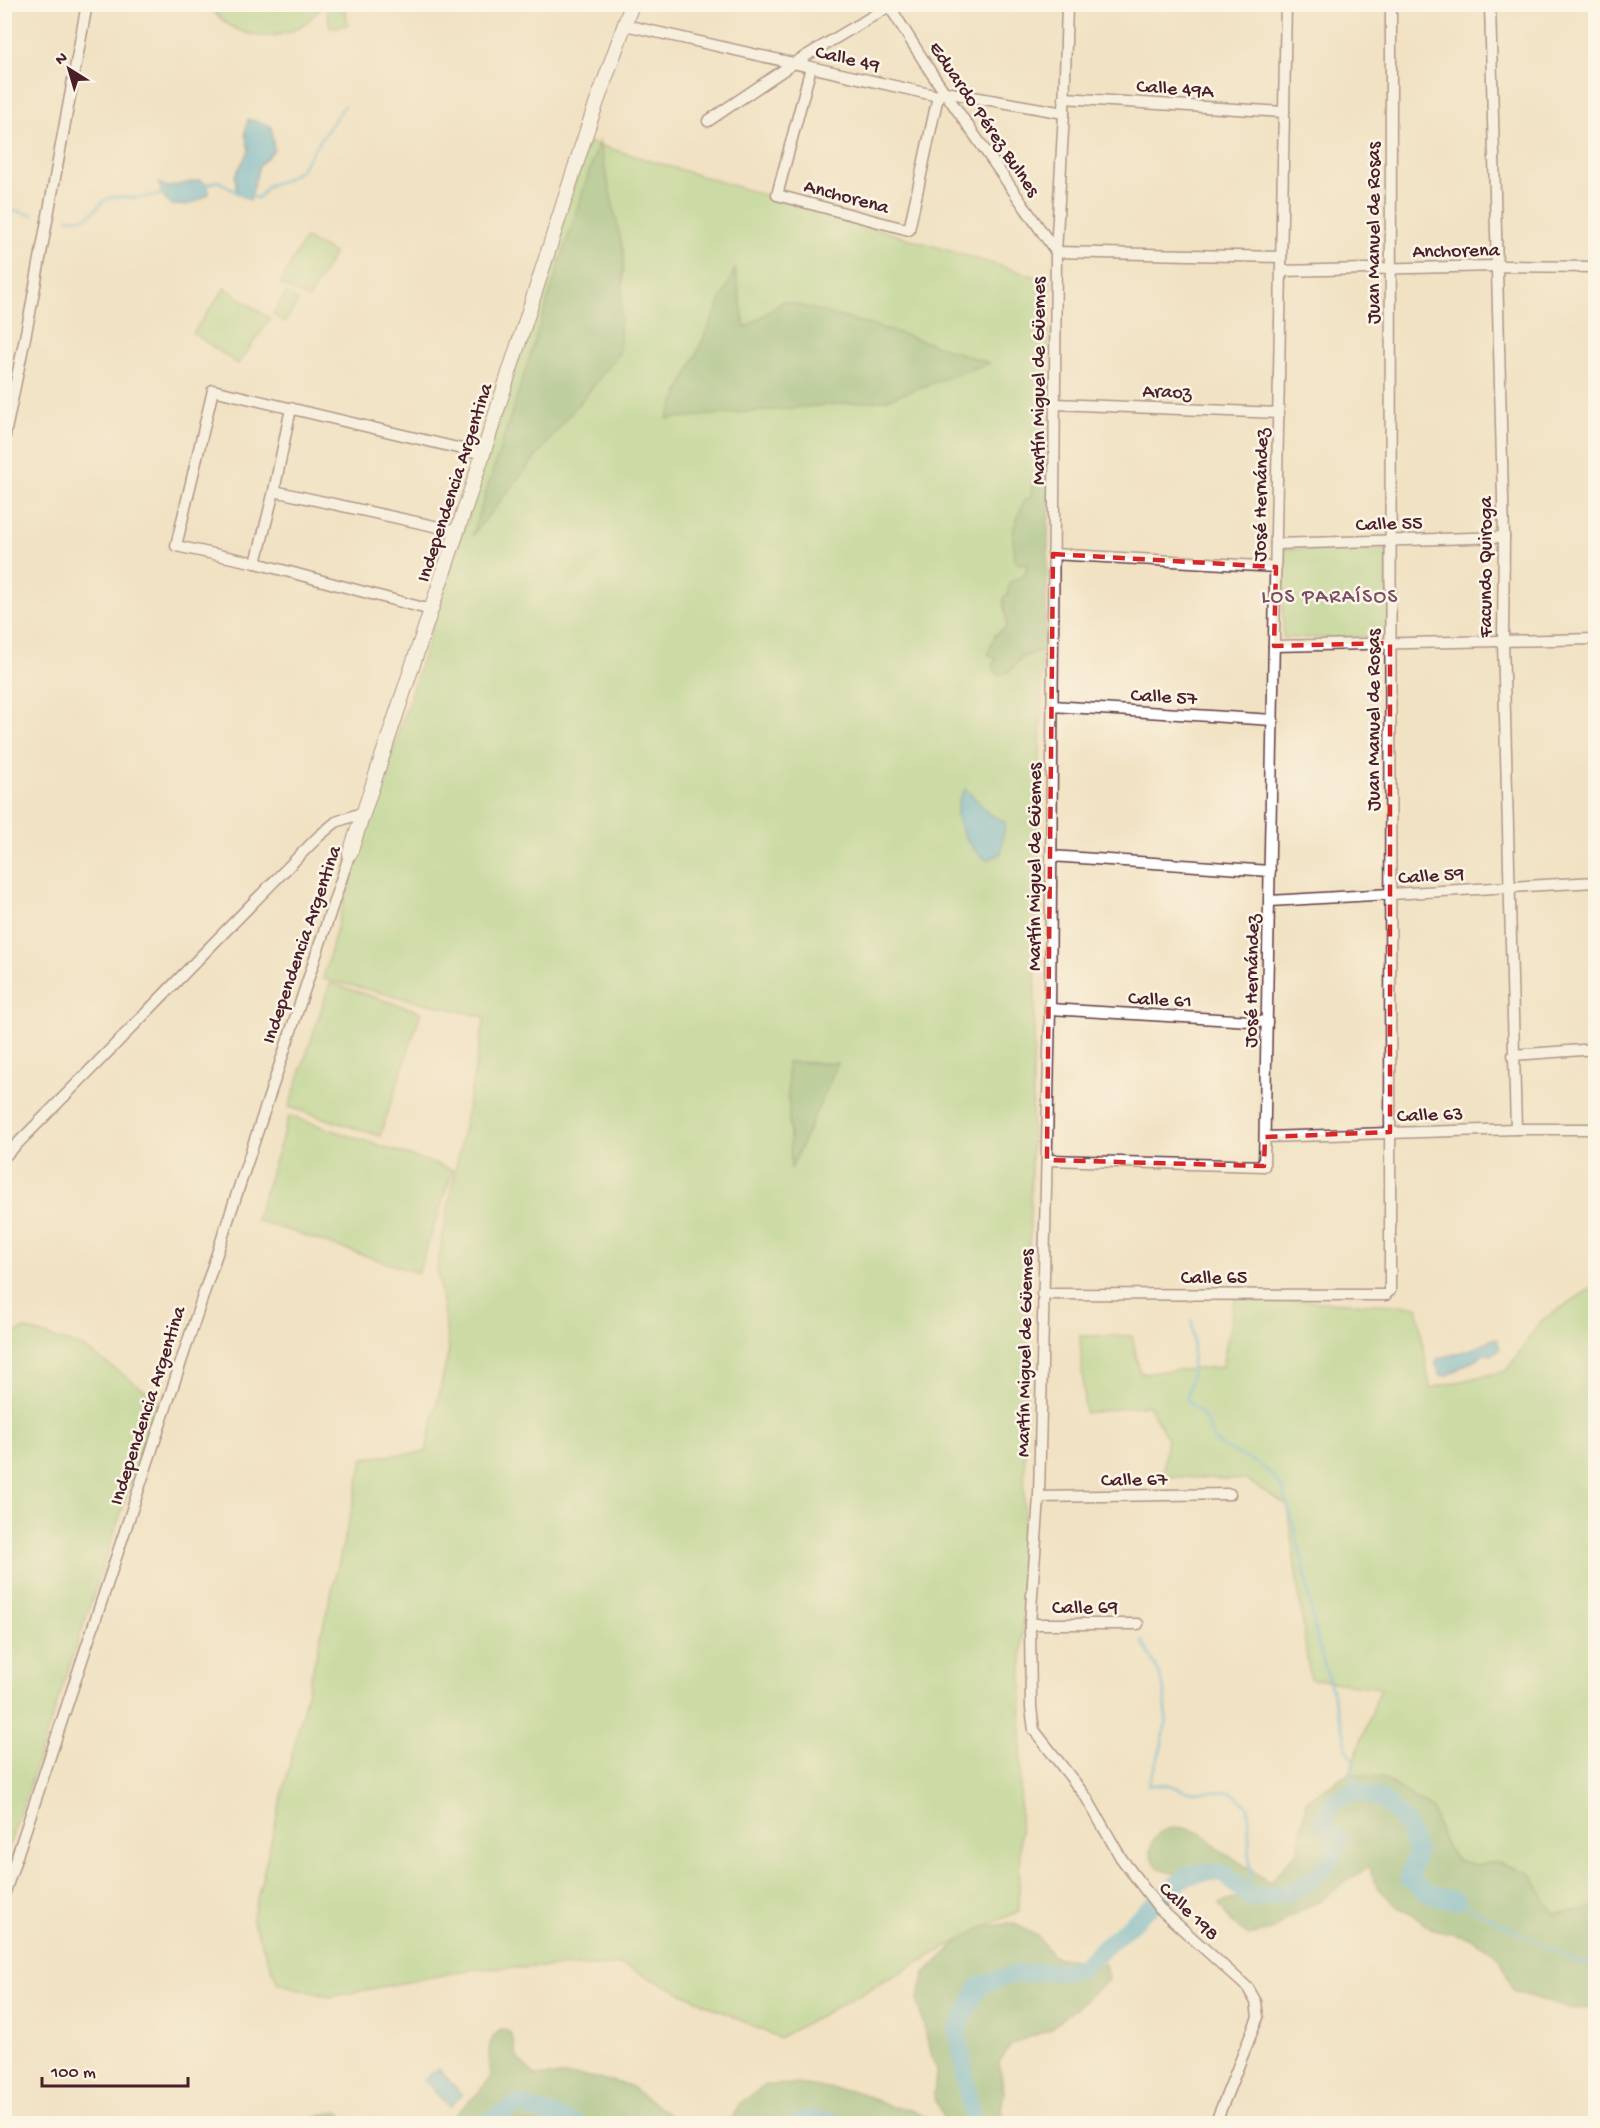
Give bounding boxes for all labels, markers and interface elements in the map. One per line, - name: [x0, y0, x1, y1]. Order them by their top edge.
- street label: Eduardo Pérez Bulnes: [923, 38, 1044, 202]
- north arrow: [39, 39, 99, 99]
- street label: Calle 49: [813, 42, 882, 79]
- text: N: [52, 49, 72, 71]
- street label: Calle 49A: [1136, 76, 1215, 105]
- street label: Juan Manuel de Rosas: [1364, 141, 1387, 324]
- street label: Anchorena: [801, 176, 892, 221]
- street label: Anchorena: [1412, 240, 1501, 265]
- street label: Martín Miguel de Güemes: [1029, 276, 1052, 485]
- street label: Independencia Argentina: [413, 380, 500, 585]
- street label: Araoz: [1142, 381, 1193, 406]
- street label: José Hernández: [1250, 427, 1275, 562]
- street label: Facundo Quiroga: [1476, 496, 1499, 638]
- street label: Calle 55: [1355, 513, 1423, 538]
- district label: LOS PARAÍSOS: [1261, 586, 1399, 611]
- street label: Juan Manuel de Rosas: [1364, 628, 1387, 811]
- street label: Calle 57: [1130, 685, 1198, 712]
- street label: Martín Miguel de Güemes: [1025, 762, 1048, 971]
- street label: Independencia Argentina: [259, 842, 348, 1047]
- street label: Calle 59: [1397, 864, 1465, 891]
- street label: José Hernández: [1241, 913, 1266, 1048]
- street label: Calle 61: [1127, 988, 1192, 1015]
- street label: Calle 63: [1397, 1104, 1464, 1129]
- street label: Martín Miguel de Güemes: [1013, 1248, 1040, 1457]
- street label: Calle 65: [1181, 1268, 1247, 1291]
- street label: Independencia Argentina: [106, 1303, 193, 1508]
- street label: Calle 67: [1101, 1469, 1168, 1494]
- street label: Calle 69: [1052, 1598, 1118, 1621]
- street label: Calle 198: [1153, 1878, 1223, 1947]
- scale bar: [42, 2050, 188, 2088]
- text: 100 m: [50, 2063, 96, 2084]

